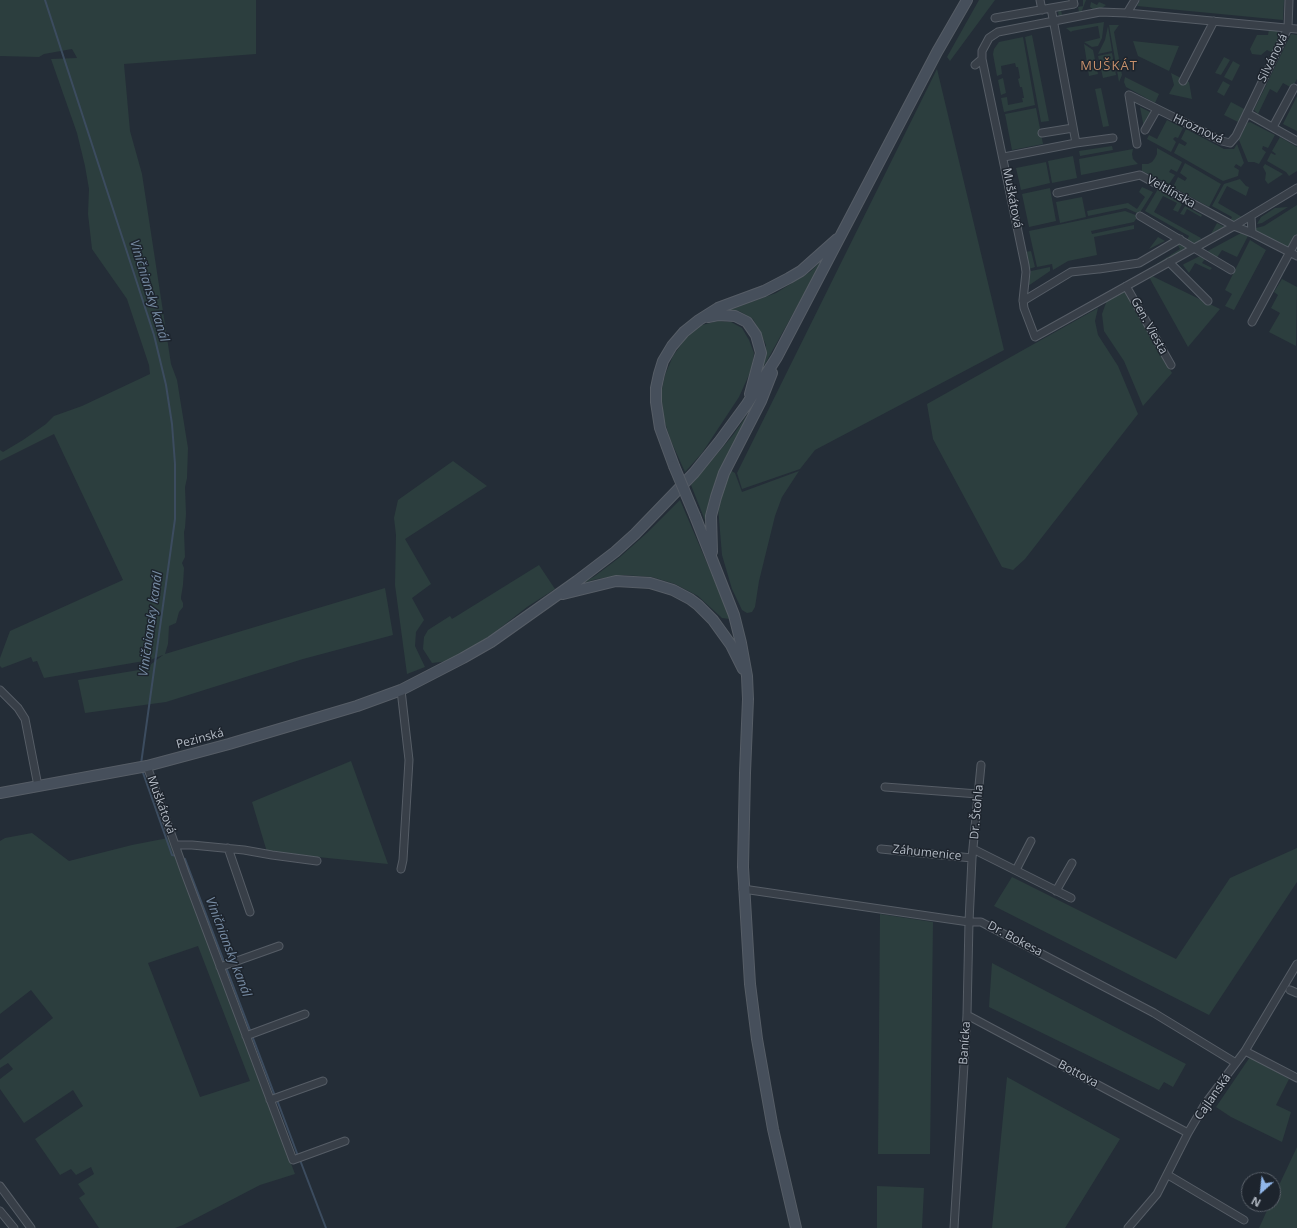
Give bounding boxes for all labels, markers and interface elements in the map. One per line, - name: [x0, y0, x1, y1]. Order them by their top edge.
- street label: Silvánová: [1255, 31, 1291, 85]
- district label: MUŠKÁT: [1080, 58, 1138, 74]
- street label: Hroznová: [1171, 111, 1225, 147]
- street label: Muškátová: [999, 167, 1025, 229]
- street label: Veltlínska: [1144, 173, 1198, 211]
- water label: Viničniansky kanál: [126, 238, 172, 344]
- street label: Gen. Viesta: [1128, 295, 1170, 357]
- water label: Viničniansky kanál: [136, 571, 166, 677]
- street label: Pezinská: [175, 726, 225, 752]
- street label: Muškátová: [144, 774, 178, 836]
- street label: Dr. Štohla: [967, 784, 987, 840]
- street label: Záhumenice: [892, 842, 962, 864]
- water label: Viničniansky kanál: [202, 895, 254, 999]
- street label: Dr. Bokesa: [985, 918, 1045, 960]
- street label: Banícka: [956, 1021, 974, 1065]
- street label: Bottova: [1055, 1057, 1101, 1091]
- street label: Cajlanská: [1192, 1071, 1234, 1123]
- north arrow: [1241, 1172, 1281, 1212]
- text: N: [1248, 1194, 1263, 1211]

